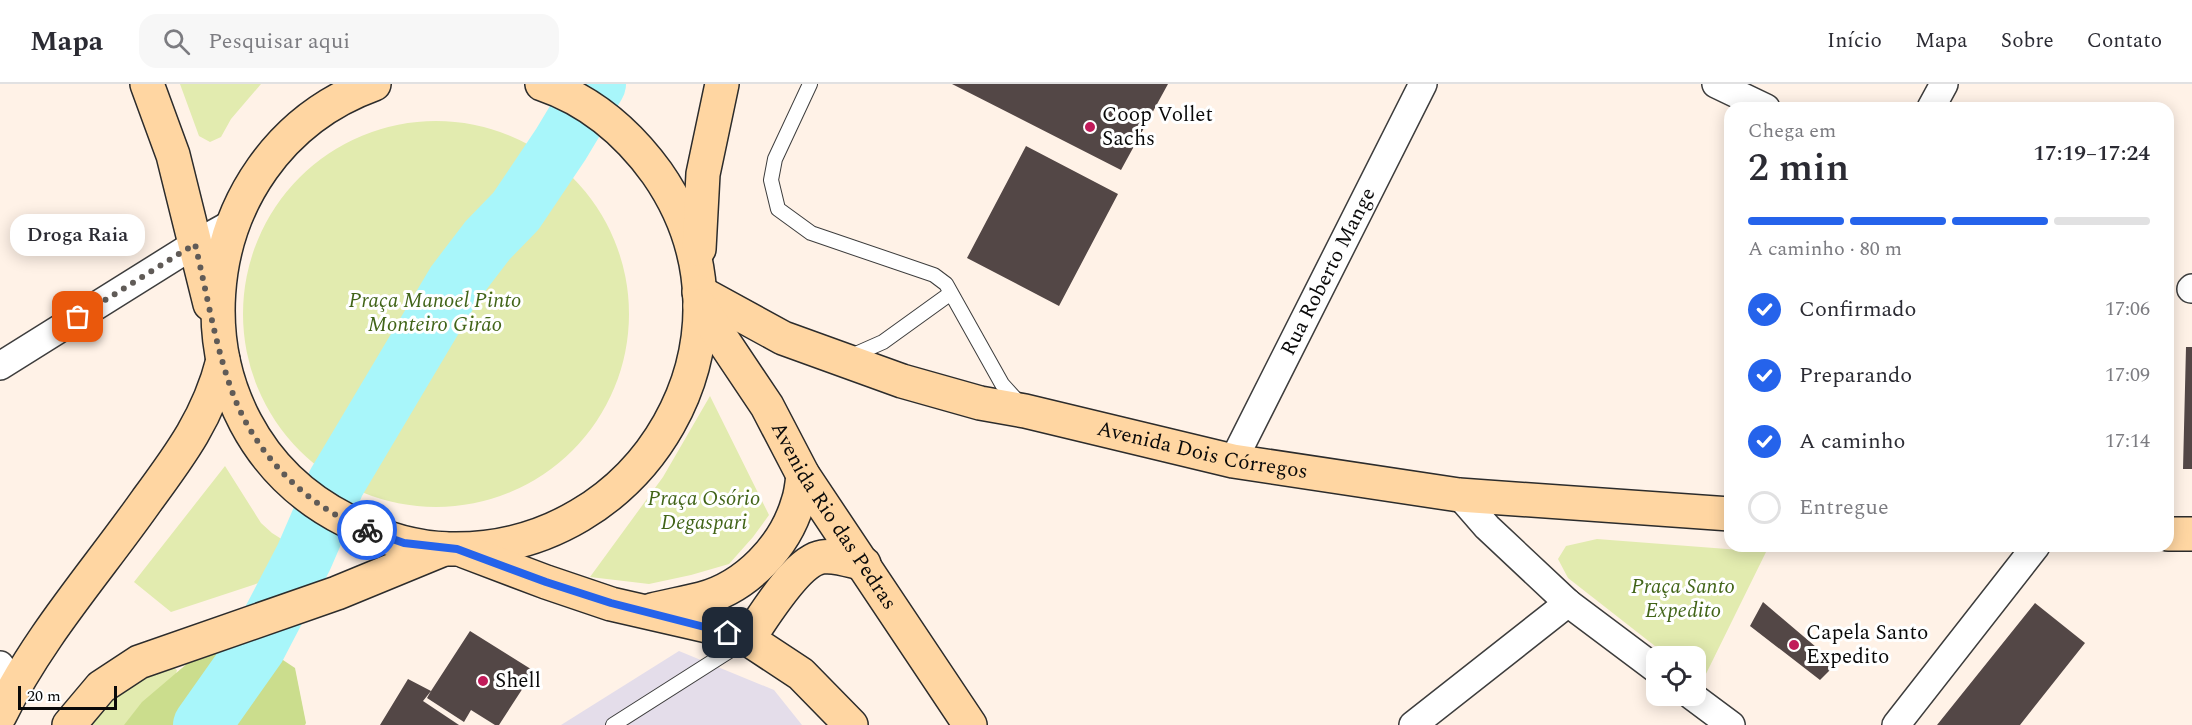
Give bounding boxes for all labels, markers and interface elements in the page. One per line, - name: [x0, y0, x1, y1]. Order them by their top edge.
- search box: [139, 14, 559, 68]
- text: Mapa: [30, 20, 103, 63]
- icon: search: [160, 25, 193, 58]
- text: Pesquisar aqui: [208, 25, 350, 58]
- text: Início: [1827, 25, 1882, 57]
- text: Mapa: [1915, 25, 1968, 57]
- text: Sobre: [2001, 25, 2054, 57]
- text: Contato: [2087, 25, 2162, 57]
- place label: Coop Vollet Sachs: [1102, 99, 1213, 155]
- text: Chega em: [1748, 116, 1836, 146]
- marker: Coop Vollet Sachs: [1083, 120, 1097, 134]
- text: 17:19–17:24: [2033, 137, 2150, 170]
- text: 2 min: [1748, 139, 1849, 198]
- street label: Rua Roberto Mange: [1273, 182, 1384, 361]
- callout: Droga Raia: [10, 215, 146, 257]
- text: Droga Raia: [27, 220, 128, 250]
- text: A caminho · 80 m: [1748, 234, 1902, 264]
- park label: Praça Manoel Pinto Monteiro Girão: [348, 285, 522, 341]
- pin: [52, 291, 103, 342]
- icon: check: [1748, 293, 1781, 326]
- text: Confirmado: [1799, 293, 1916, 326]
- text: 17:06: [2105, 294, 2150, 324]
- icon: bag: [61, 300, 94, 333]
- icon: check: [1748, 359, 1781, 392]
- text: Preparando: [1799, 359, 1912, 392]
- text: 17:09: [2105, 360, 2150, 390]
- street label: Avenida Dois Córregos: [1094, 413, 1310, 488]
- street label: Avenida Rio das Pedras: [762, 416, 905, 617]
- icon: check: [1748, 425, 1781, 458]
- text: A caminho: [1799, 425, 1905, 458]
- text: 17:14: [2105, 426, 2150, 456]
- park label: Praça Osório Degaspari: [647, 483, 761, 539]
- text: Entregue: [1799, 491, 1889, 524]
- courier: [337, 500, 397, 560]
- icon: bike: [351, 514, 384, 547]
- park label: Praça Santo Expedito: [1631, 571, 1735, 627]
- pin: [702, 607, 753, 658]
- icon: home: [711, 616, 744, 649]
- place label: Capela Santo Expedito: [1806, 617, 1928, 673]
- marker: Capela Santo Expedito: [1787, 638, 1801, 652]
- map controls: [1646, 646, 1706, 706]
- button: locate: [1646, 646, 1706, 706]
- place label: Shell: [495, 665, 541, 697]
- marker: Shell: [476, 674, 490, 688]
- scale bar: [18, 683, 117, 710]
- text: 20 m: [27, 684, 61, 708]

